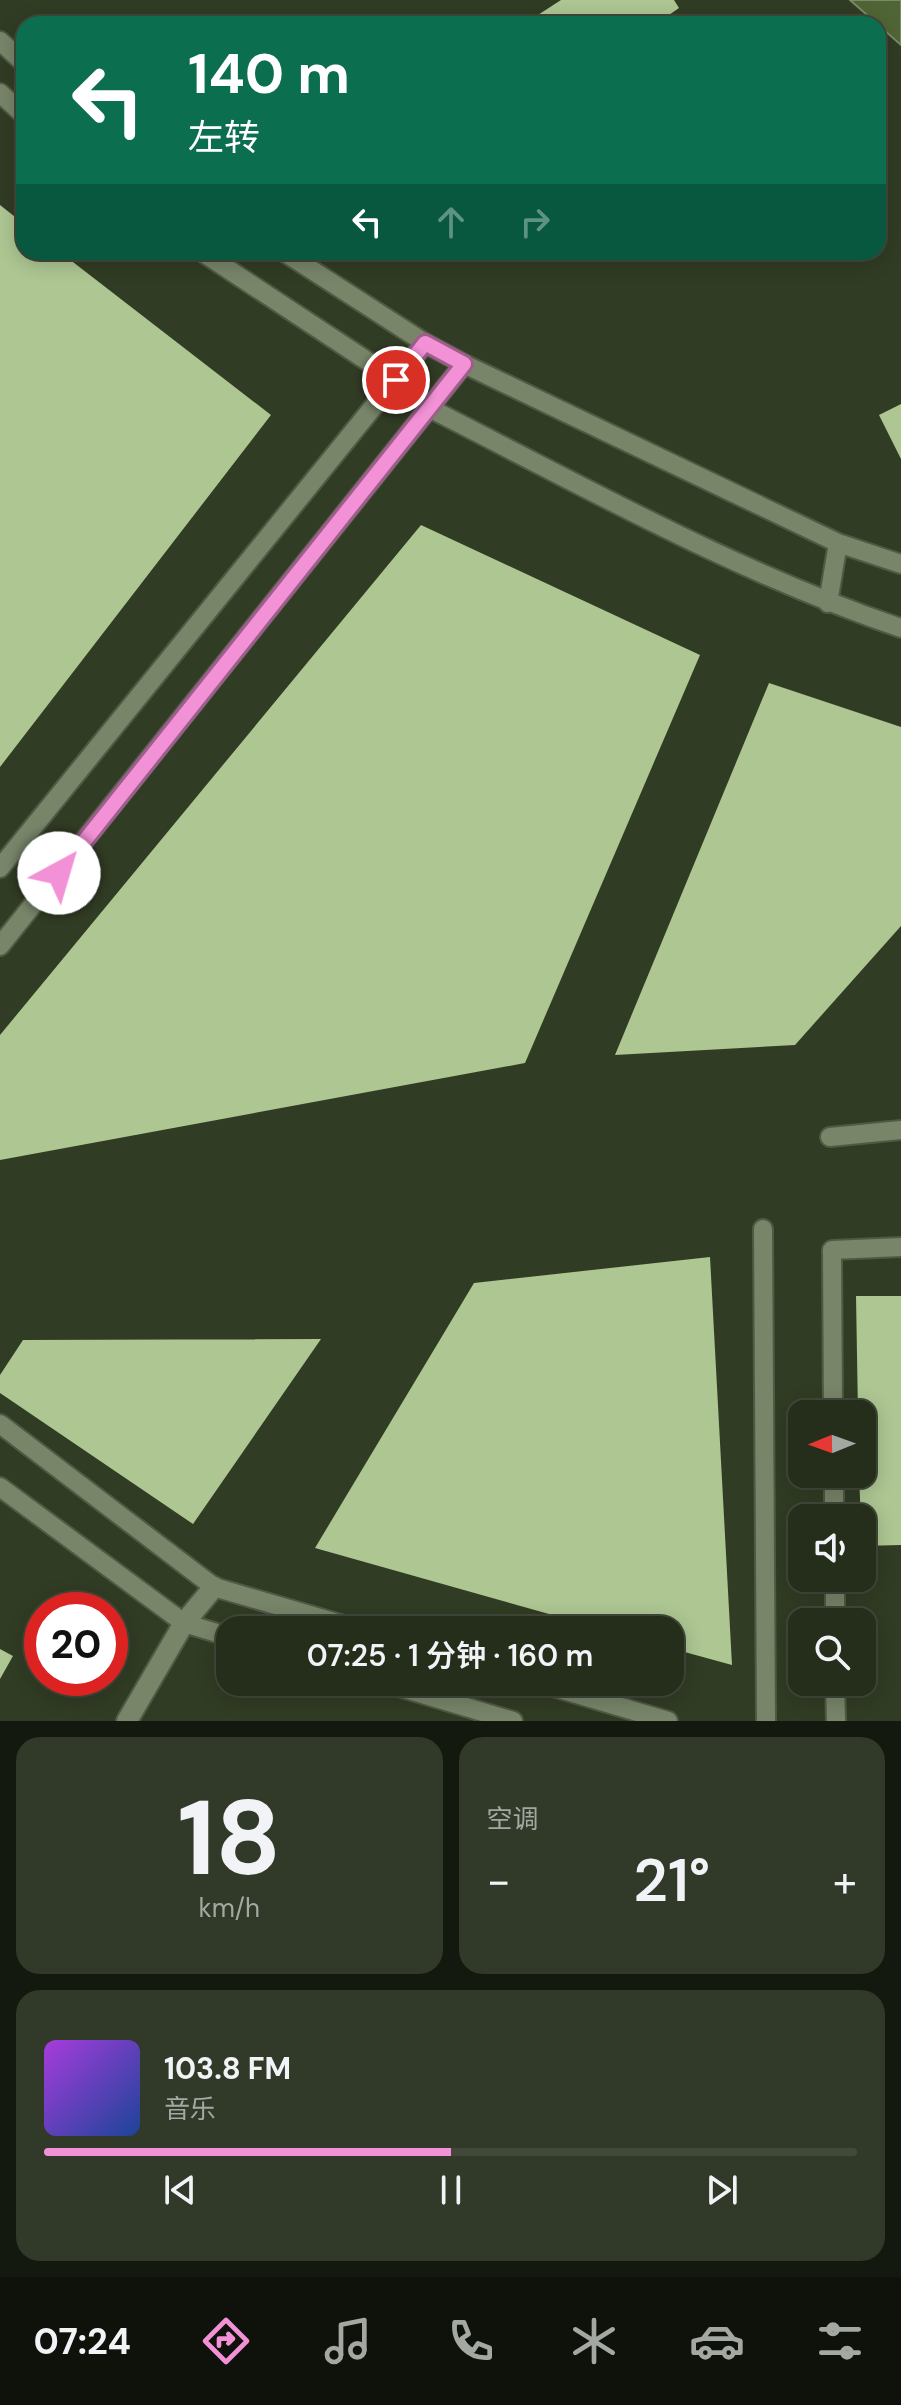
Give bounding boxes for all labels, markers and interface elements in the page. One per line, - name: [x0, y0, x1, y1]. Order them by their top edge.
- text: 140 m: [188, 37, 350, 110]
- icon: left: [56, 48, 160, 152]
- text: 左转: [188, 114, 260, 161]
- icon: left: [345, 200, 389, 244]
- icon: ahead: [429, 200, 473, 244]
- icon: right: [513, 200, 557, 244]
- pin: [362, 346, 430, 414]
- icon: arrive: [374, 358, 418, 402]
- position arrow: [17, 831, 101, 915]
- north arrow: [788, 1400, 876, 1488]
- map controls: [788, 1400, 876, 1696]
- button: sound: [788, 1504, 876, 1592]
- speed limit sign: 20: [24, 1592, 128, 1696]
- button: search: [788, 1608, 876, 1696]
- text: 07:25 · 1 分钟 · 160 m: [307, 1636, 593, 1675]
- text: 18: [177, 1771, 281, 1906]
- text: 空调: [487, 1802, 539, 1836]
- text: 21°: [633, 1841, 710, 1920]
- text: −: [487, 1852, 511, 1910]
- text: +: [833, 1852, 857, 1910]
- text: km/h: [199, 1891, 260, 1925]
- text: 103.8 FM: [164, 2049, 291, 2088]
- text: 音乐: [164, 2092, 216, 2126]
- icon: previous: [158, 2168, 202, 2212]
- icon: pause: [429, 2168, 473, 2212]
- icon: next: [700, 2168, 744, 2212]
- icon: directions: [198, 2313, 254, 2369]
- icon: music: [320, 2313, 376, 2369]
- icon: phone: [443, 2313, 499, 2369]
- icon: climate: [566, 2313, 622, 2369]
- icon: car: [689, 2313, 745, 2369]
- icon: filters: [812, 2313, 868, 2369]
- text: 07:24: [33, 2318, 131, 2365]

